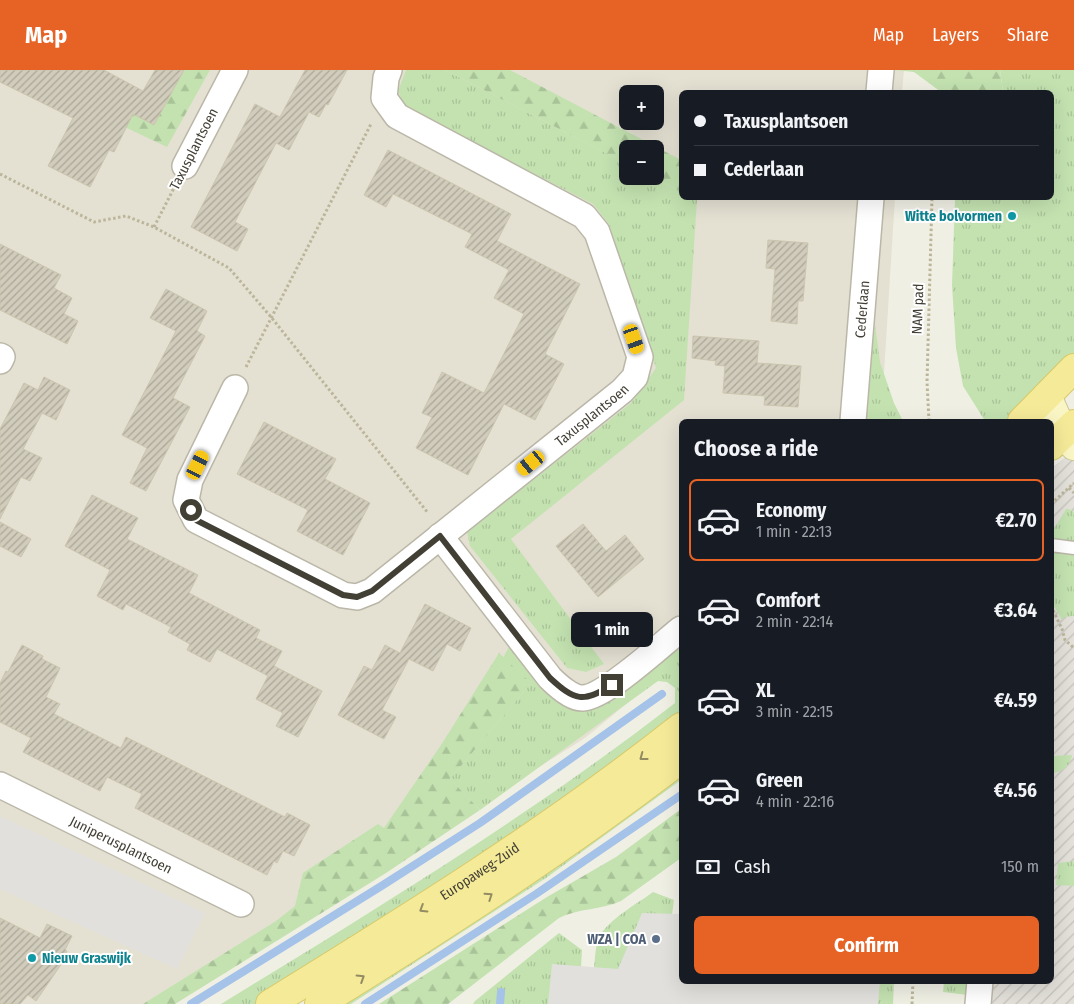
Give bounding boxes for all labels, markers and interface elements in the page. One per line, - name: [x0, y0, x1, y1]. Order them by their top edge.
- text: Map: [25, 21, 67, 49]
- text: Map: [873, 24, 904, 46]
- text: Layers: [932, 24, 979, 46]
- text: Share: [1007, 24, 1049, 46]
- map controls: [619, 85, 664, 185]
- button: +: [619, 85, 664, 130]
- street label: Taxusplantsoen: [166, 105, 222, 193]
- text: Taxusplantsoen: [724, 110, 848, 133]
- button: −: [619, 140, 664, 185]
- text: Cederlaan: [724, 158, 804, 181]
- place label: Witte bolvormen: [905, 208, 1002, 225]
- marker: Witte bolvormen: [1006, 210, 1018, 222]
- street label: Cederlaan: [851, 280, 873, 339]
- street label: NAM pad: [909, 283, 927, 335]
- car: [622, 322, 645, 356]
- street label: Taxusplantsoen: [552, 381, 632, 450]
- text: Choose a ride: [694, 435, 818, 462]
- car: [184, 448, 211, 482]
- car: [514, 448, 547, 478]
- icon: car: [696, 498, 741, 543]
- route start: [180, 499, 202, 521]
- text: Economy: [756, 499, 826, 522]
- text: €2.70: [996, 509, 1037, 532]
- text: 1 min · 22:13: [756, 522, 832, 541]
- icon: car: [696, 588, 741, 633]
- text: Comfort: [756, 589, 820, 612]
- text: €3.64: [994, 599, 1037, 622]
- callout: 1 min: [571, 612, 653, 648]
- text: 2 min · 22:14: [756, 612, 833, 631]
- text: 1 min: [595, 620, 629, 639]
- route end: [601, 674, 623, 696]
- icon: car: [696, 678, 741, 723]
- text: XL: [756, 679, 775, 702]
- text: €4.59: [994, 689, 1037, 712]
- text: 3 min · 22:15: [756, 702, 833, 721]
- one-way arrow: [640, 751, 649, 759]
- icon: car: [696, 768, 741, 813]
- text: Green: [756, 769, 803, 792]
- text: €4.56: [994, 779, 1037, 802]
- text: 4 min · 22:16: [756, 792, 834, 811]
- street label: Juniperusplantsoen: [67, 812, 175, 877]
- street label: Europaweg-Zuid: [437, 839, 522, 904]
- icon: cash: [694, 853, 722, 881]
- text: Cash: [734, 855, 771, 878]
- text: 150 m: [1001, 857, 1039, 876]
- one-way arrow: [484, 893, 493, 903]
- one-way arrow: [420, 903, 429, 913]
- button: Confirm: [694, 916, 1039, 974]
- place label: WZA | COA: [587, 931, 646, 948]
- marker: WZA | COA: [650, 933, 662, 945]
- place label: Nieuw Graswijk: [42, 950, 132, 967]
- marker: Nieuw Graswijk: [26, 952, 38, 964]
- one-way arrow: [355, 975, 364, 985]

